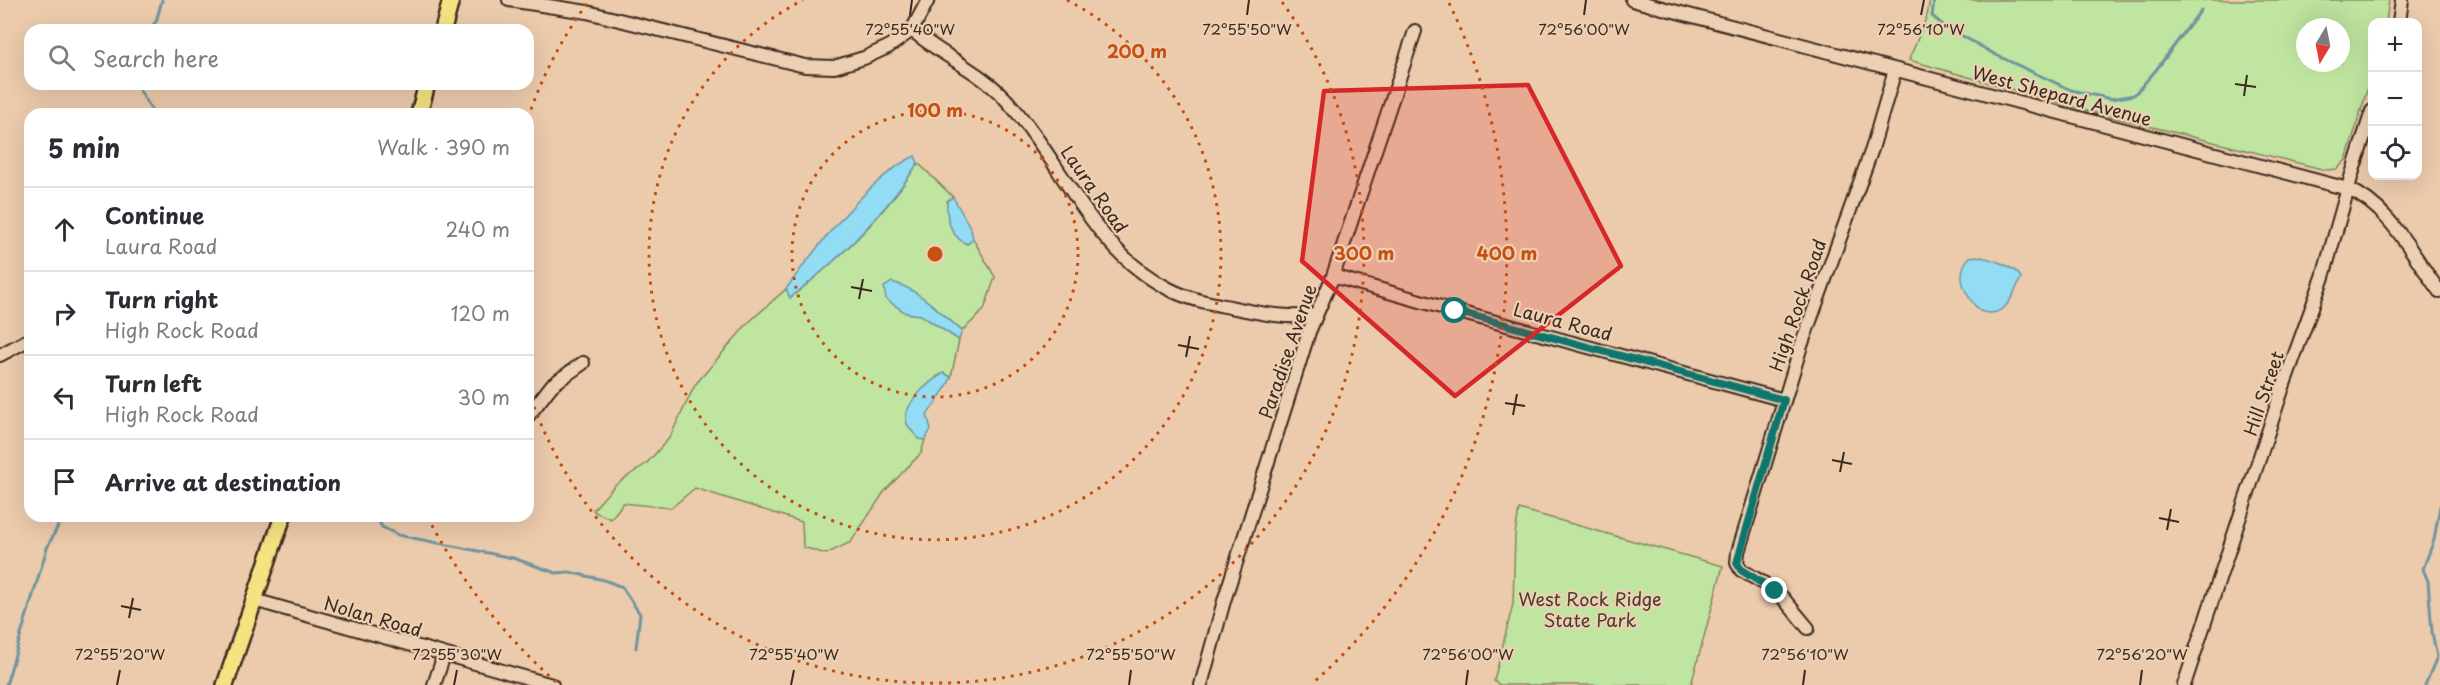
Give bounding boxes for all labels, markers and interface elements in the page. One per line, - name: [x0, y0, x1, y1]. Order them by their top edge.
- text: 72°55'40"W: [865, 17, 955, 40]
- text: 72°55'50"W: [1202, 17, 1292, 40]
- text: 72°56'00"W: [1538, 17, 1630, 40]
- text: 72°56'10"W: [1877, 17, 1965, 40]
- north arrow: [2296, 18, 2350, 72]
- map controls: [2368, 18, 2422, 180]
- button: +: [2368, 18, 2422, 72]
- search box: [24, 24, 534, 90]
- text: 200 m: [1107, 37, 1167, 64]
- icon: search: [45, 41, 78, 74]
- text: Search here: [93, 41, 219, 74]
- street label: West Shepard Avenue: [1969, 58, 2155, 132]
- button: −: [2368, 72, 2422, 126]
- text: 100 m: [907, 96, 963, 123]
- button: locate: [2368, 126, 2422, 180]
- text: 5 min: [48, 128, 120, 167]
- text: Walk · 390 m: [377, 132, 510, 162]
- street label: Laura Road: [1055, 140, 1135, 238]
- text: Continue: [105, 198, 204, 231]
- icon: ahead: [48, 213, 81, 246]
- text: 240 m: [445, 214, 510, 244]
- text: Laura Road: [105, 231, 217, 261]
- street label: High Rock Road: [1762, 235, 1832, 375]
- text: 300 m: [1334, 239, 1394, 266]
- text: 400 m: [1477, 239, 1537, 266]
- centre of rings: [925, 244, 945, 264]
- street label: Paradise Avenue: [1251, 280, 1323, 422]
- text: Turn right: [105, 282, 218, 315]
- street label: Laura Road: [1511, 295, 1615, 347]
- icon: right: [48, 297, 81, 330]
- route start: [1441, 297, 1467, 323]
- text: 120 m: [451, 298, 510, 328]
- text: High Rock Road: [105, 315, 259, 345]
- street label: Hill Street: [2236, 347, 2290, 439]
- text: Turn left: [105, 366, 202, 399]
- icon: left: [48, 381, 81, 414]
- text: 30 m: [457, 382, 510, 412]
- text: High Rock Road: [105, 399, 259, 429]
- icon: arrive: [48, 465, 81, 498]
- text: Arrive at destination: [105, 465, 341, 498]
- route end: [1761, 577, 1787, 603]
- park label: West Rock Ridge State Park: [1518, 585, 1662, 633]
- street label: Nolan Road: [321, 589, 425, 643]
- text: 72°55'20"W: [75, 642, 166, 665]
- text: 72°55'30"W: [412, 642, 503, 665]
- text: 72°55'40"W: [749, 642, 839, 665]
- text: 72°55'50"W: [1086, 642, 1176, 665]
- text: 72°56'00"W: [1422, 642, 1514, 665]
- text: 72°56'10"W: [1761, 642, 1849, 665]
- text: 72°56'20"W: [2096, 642, 2188, 665]

